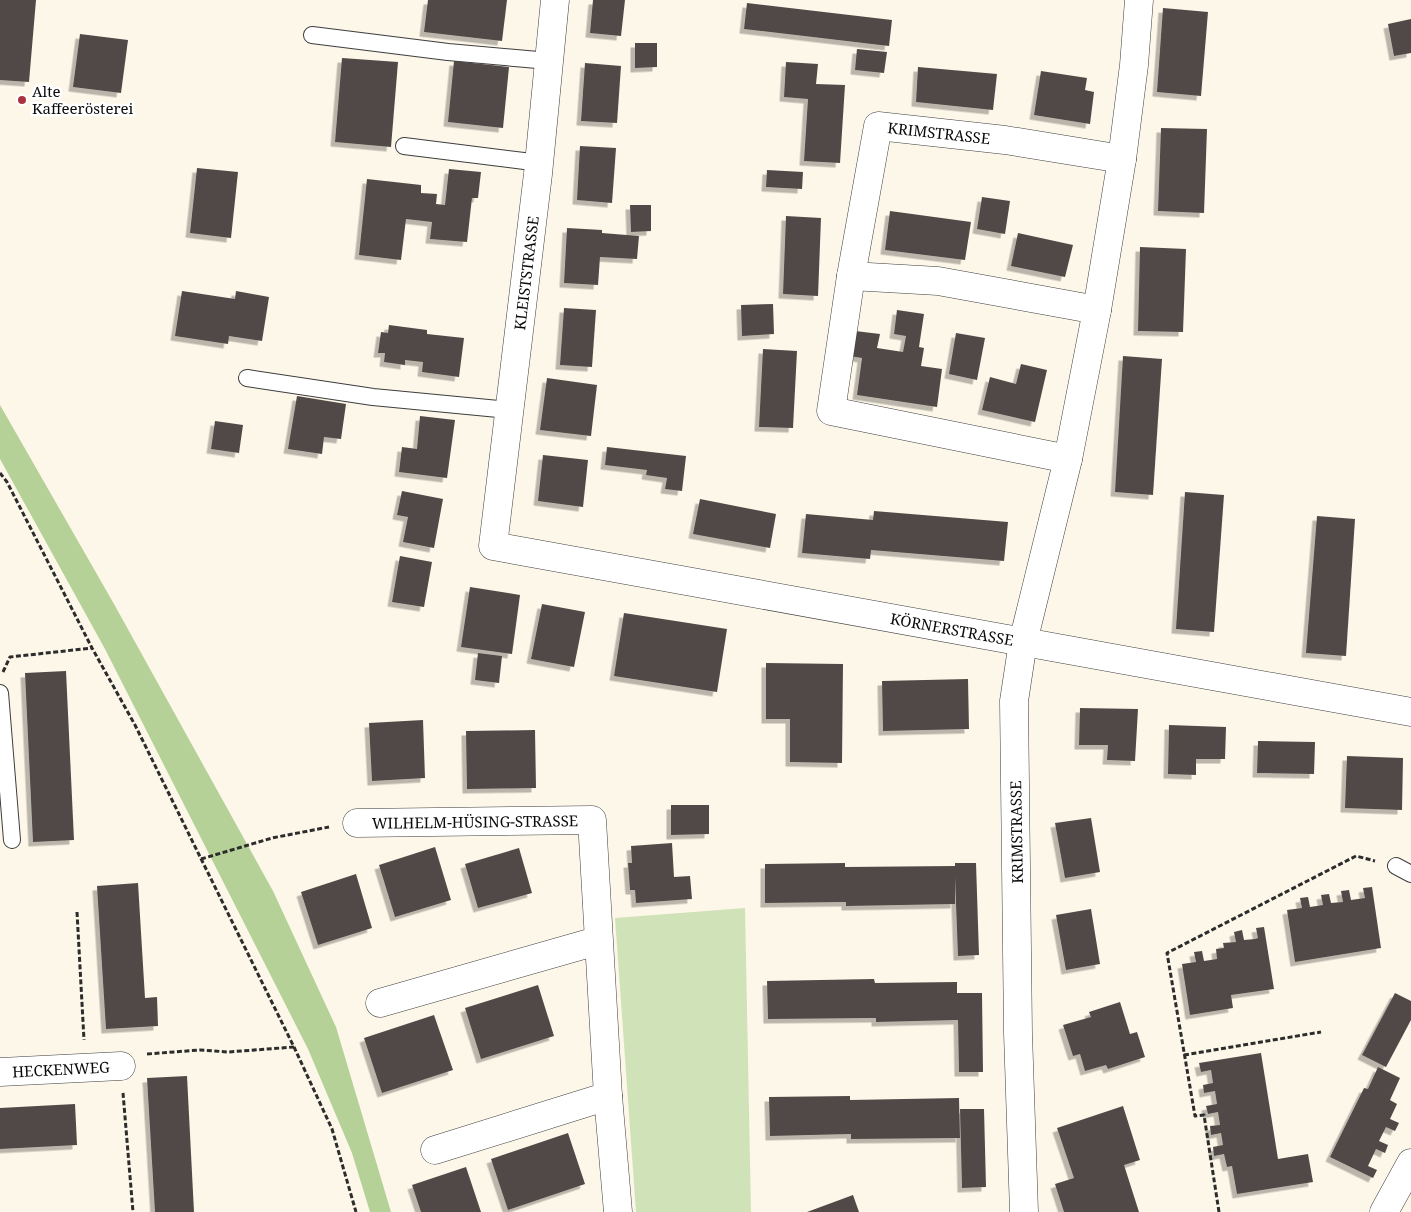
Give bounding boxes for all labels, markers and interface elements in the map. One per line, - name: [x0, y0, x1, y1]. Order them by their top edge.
- place label: Alte Kaffeerösterei: [32, 81, 133, 118]
- marker: Alte Kaffeerösterei: [16, 94, 28, 106]
- street label: KRIMSTRASSE: [887, 117, 991, 148]
- street label: KLEISTSTRASSE: [509, 215, 543, 331]
- street label: KÖRNERSTRASSE: [889, 608, 1015, 650]
- street label: KRIMSTRASSE: [1005, 780, 1027, 884]
- street label: WILHELM-HÜSING-STRASSE: [372, 810, 578, 833]
- street label: HECKENWEG: [12, 1057, 110, 1081]

